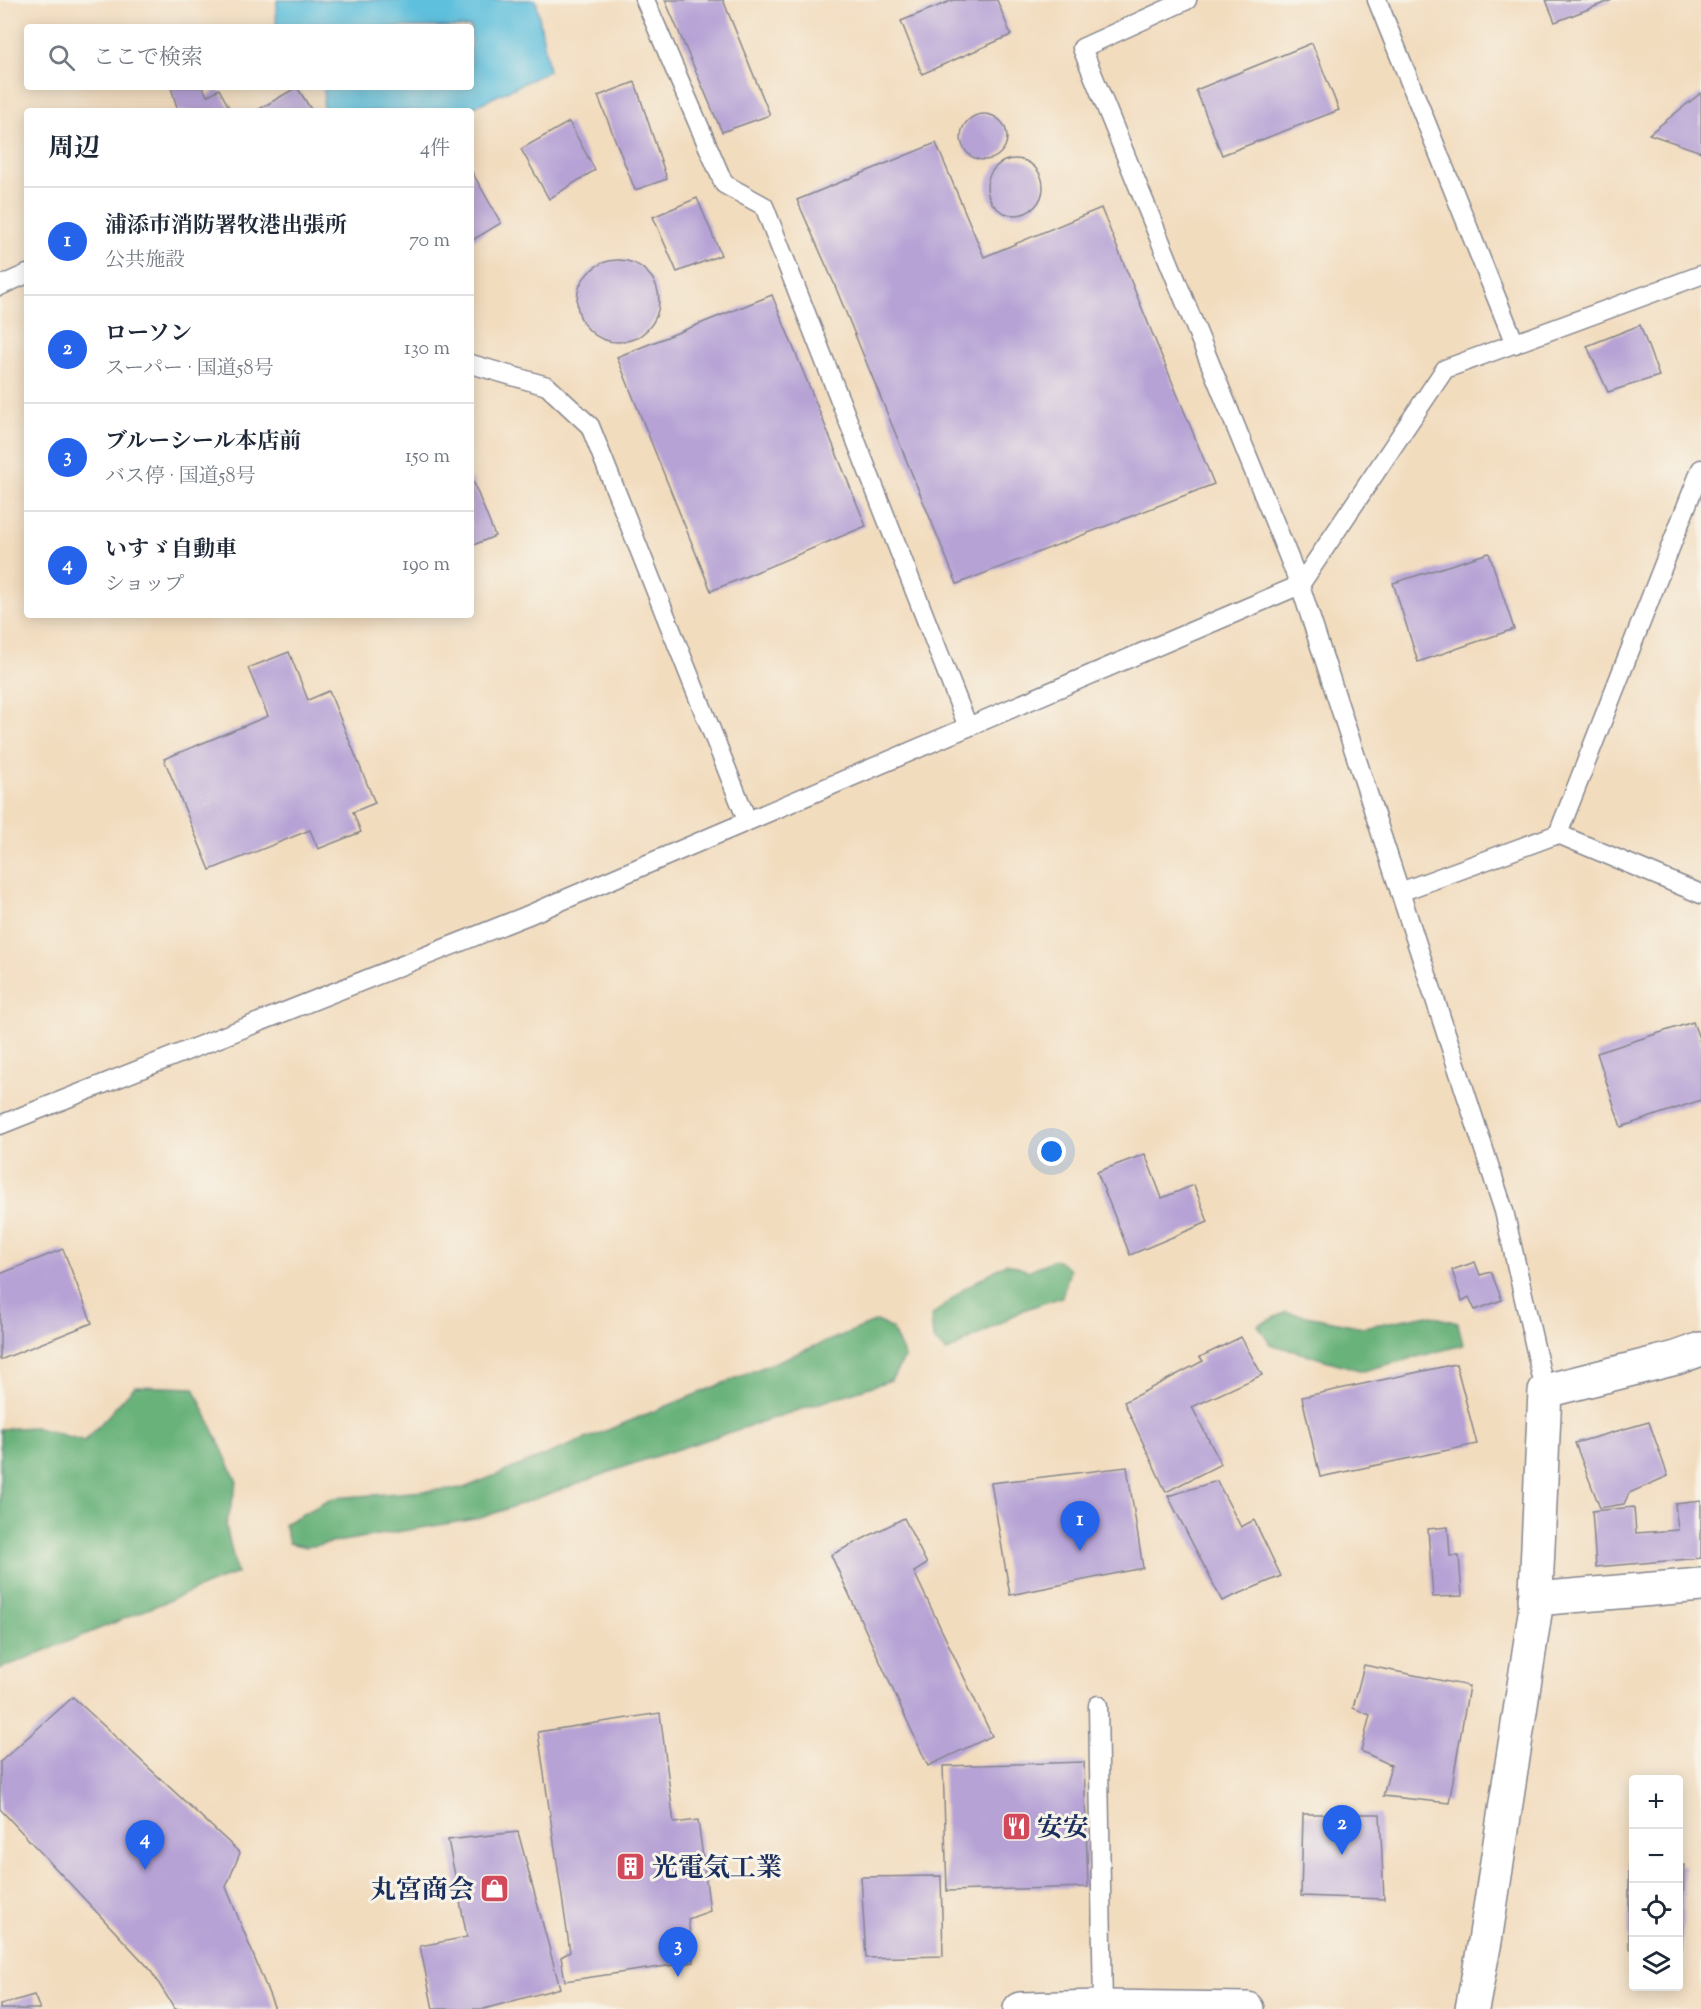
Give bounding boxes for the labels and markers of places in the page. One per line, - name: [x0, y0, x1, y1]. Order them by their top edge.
- pin: 1: [1060, 1502, 1100, 1551]
- pin: 2: [1322, 1806, 1362, 1855]
- restaurant icon: 安安: [1000, 1811, 1032, 1843]
- place label: 安安: [1037, 1811, 1089, 1848]
- pin: 4: [126, 1820, 164, 1870]
- building icon: 光電気工業: [615, 1851, 647, 1883]
- place label: 光電気工業: [652, 1851, 782, 1888]
- place label: 丸宮商会: [370, 1873, 474, 1910]
- shop icon: 丸宮商会: [479, 1873, 511, 1905]
- pin: 3: [658, 1928, 698, 1977]

